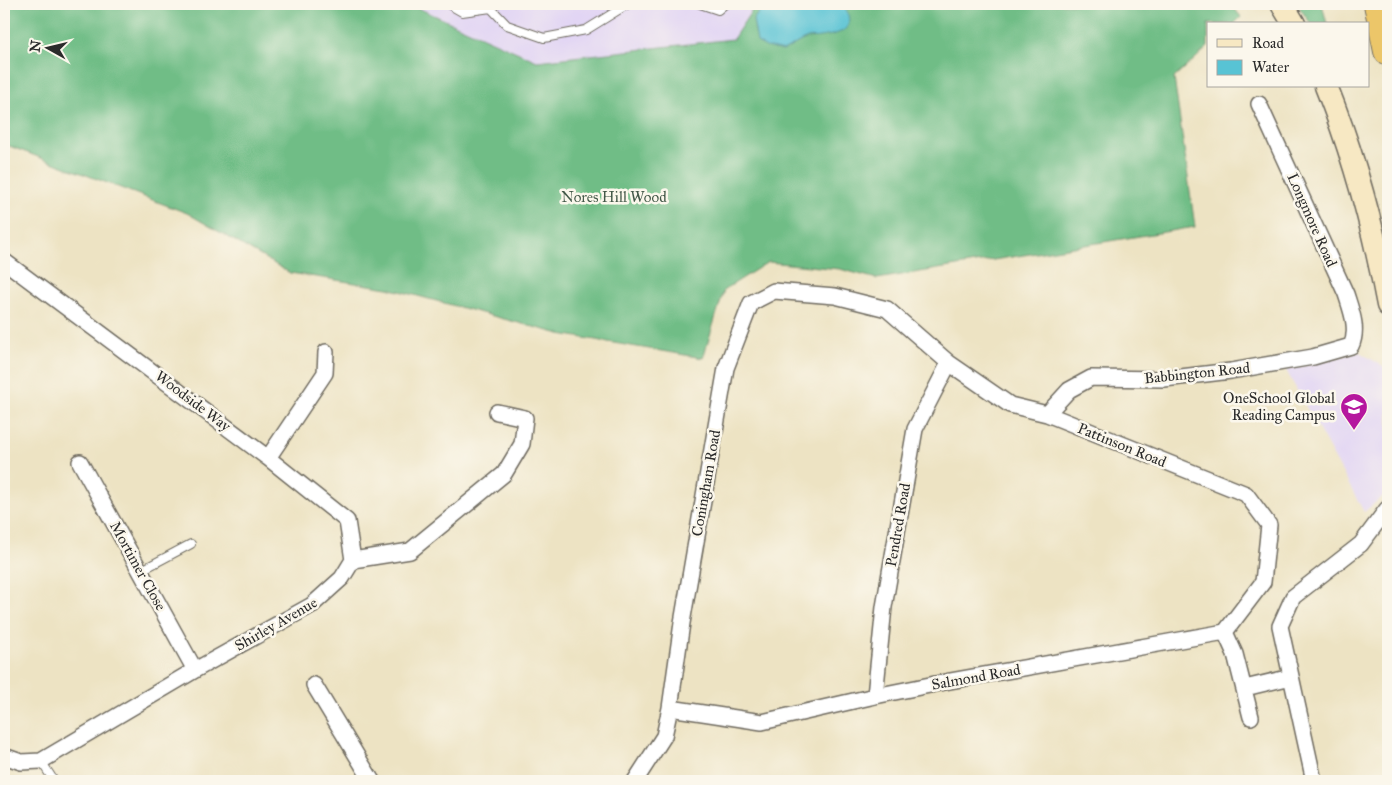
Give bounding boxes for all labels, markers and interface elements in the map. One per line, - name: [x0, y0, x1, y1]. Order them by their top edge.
- north arrow: [22, 22, 72, 72]
- legend: [1207, 22, 1370, 88]
- text: Road: [1252, 34, 1284, 52]
- text: N: [26, 39, 45, 53]
- text: Water: [1252, 58, 1289, 76]
- street label: Longmore Road: [1283, 170, 1341, 270]
- park label: Nores Hill Wood: [561, 188, 667, 206]
- street label: Babbington Road: [1143, 358, 1251, 388]
- street label: Woodside Way: [152, 367, 235, 436]
- place label: OneSchool Global Reading Campus: [1223, 389, 1336, 424]
- school or university icon: OneSchool Global Reading Campus: [1339, 392, 1369, 431]
- street label: Pattinson Road: [1075, 419, 1169, 471]
- street label: Coningham Road: [688, 428, 724, 538]
- street label: Pendred Road: [882, 481, 914, 568]
- street label: Mortimer Close: [106, 518, 170, 614]
- street label: Shirley Avenue: [232, 593, 320, 655]
- street label: Salmond Road: [930, 660, 1022, 694]

